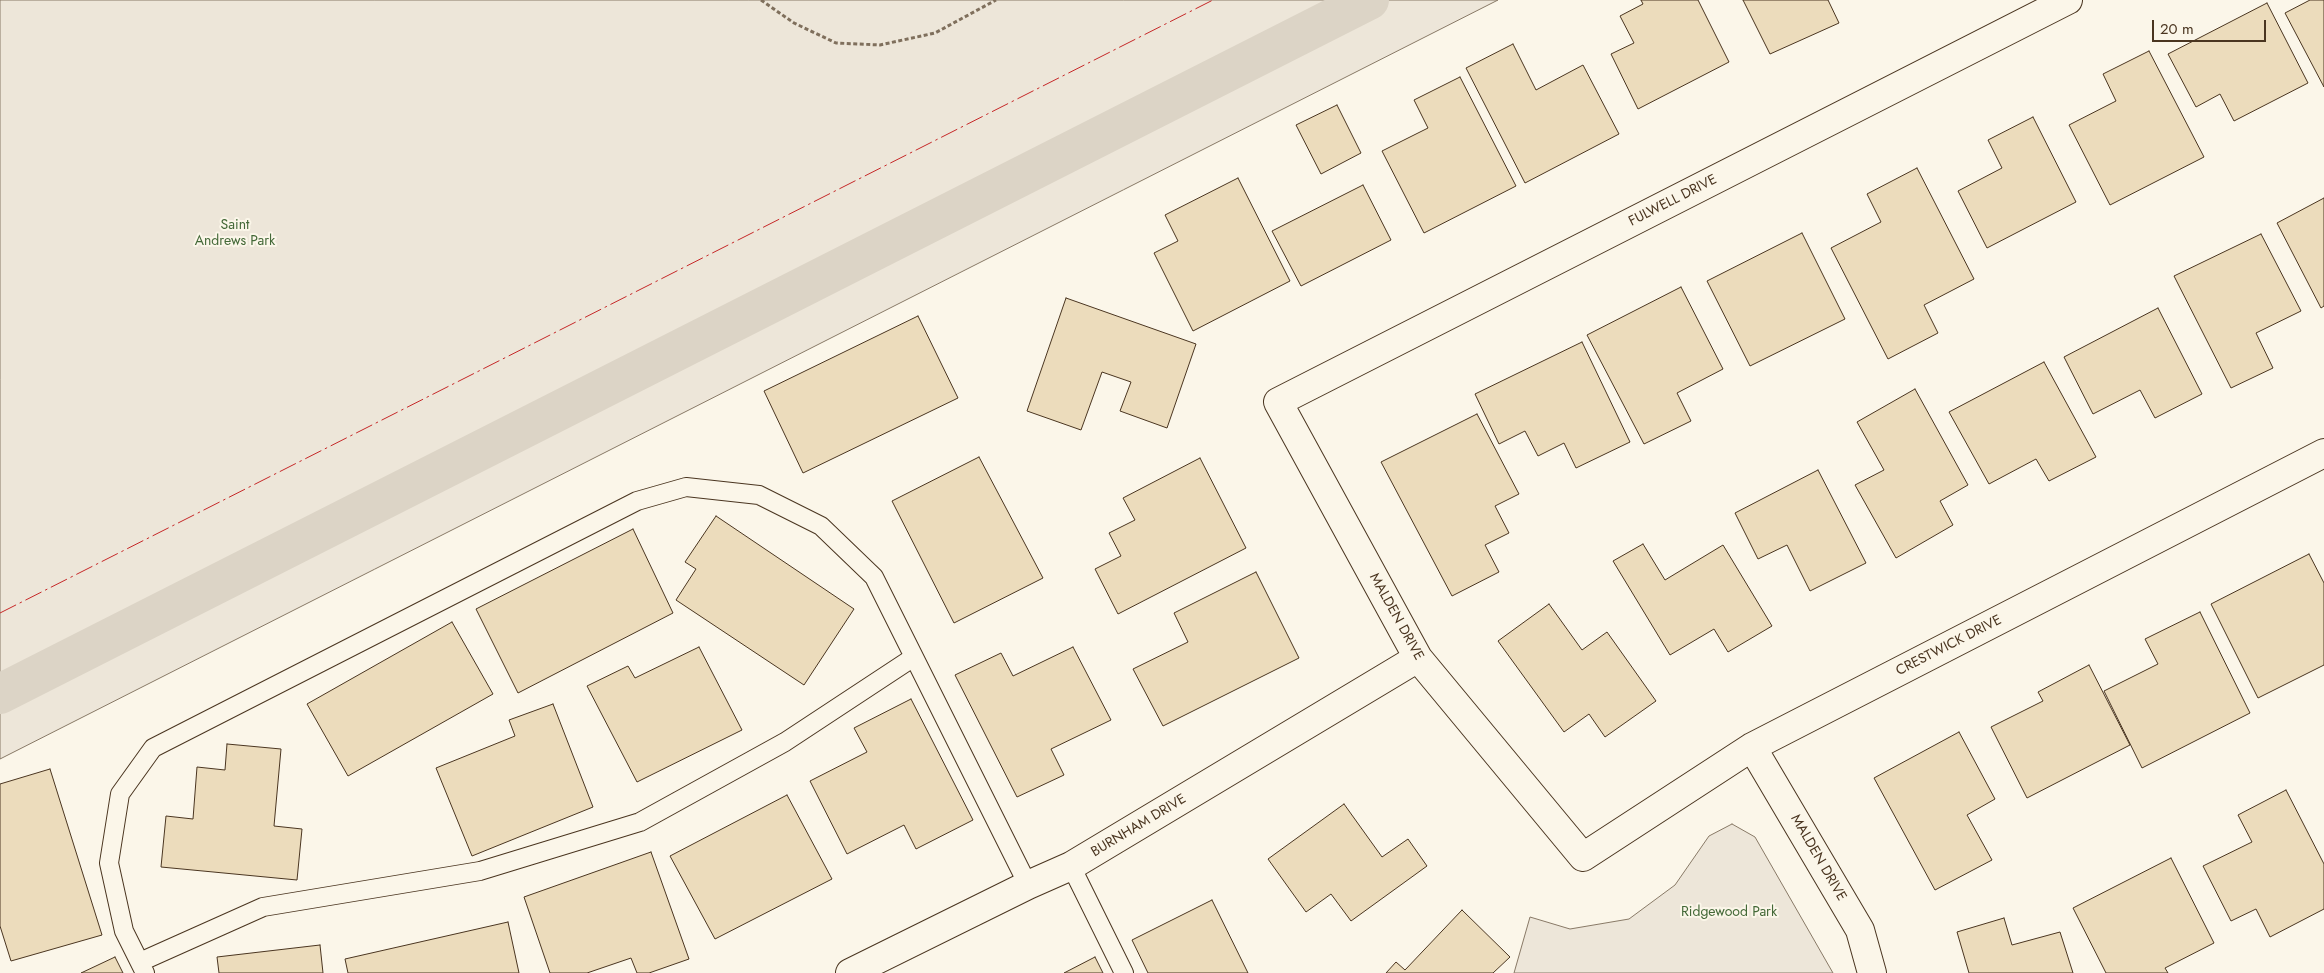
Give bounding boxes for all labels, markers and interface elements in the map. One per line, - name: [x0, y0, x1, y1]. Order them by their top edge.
- scale bar: [2154, 10, 2268, 42]
- text: 20 m: [2160, 18, 2194, 40]
- street label: FULWELL DRIVE: [1626, 172, 1720, 230]
- park label: Saint Andrews Park: [195, 218, 275, 250]
- street label: MALDEN DRIVE: [1365, 571, 1427, 663]
- street label: CRESTWICK DRIVE: [1893, 612, 2005, 680]
- street label: BURNHAM DRIVE: [1088, 791, 1190, 861]
- street label: MALDEN DRIVE: [1787, 812, 1849, 904]
- park label: Ridgewood Park: [1681, 905, 1777, 921]

